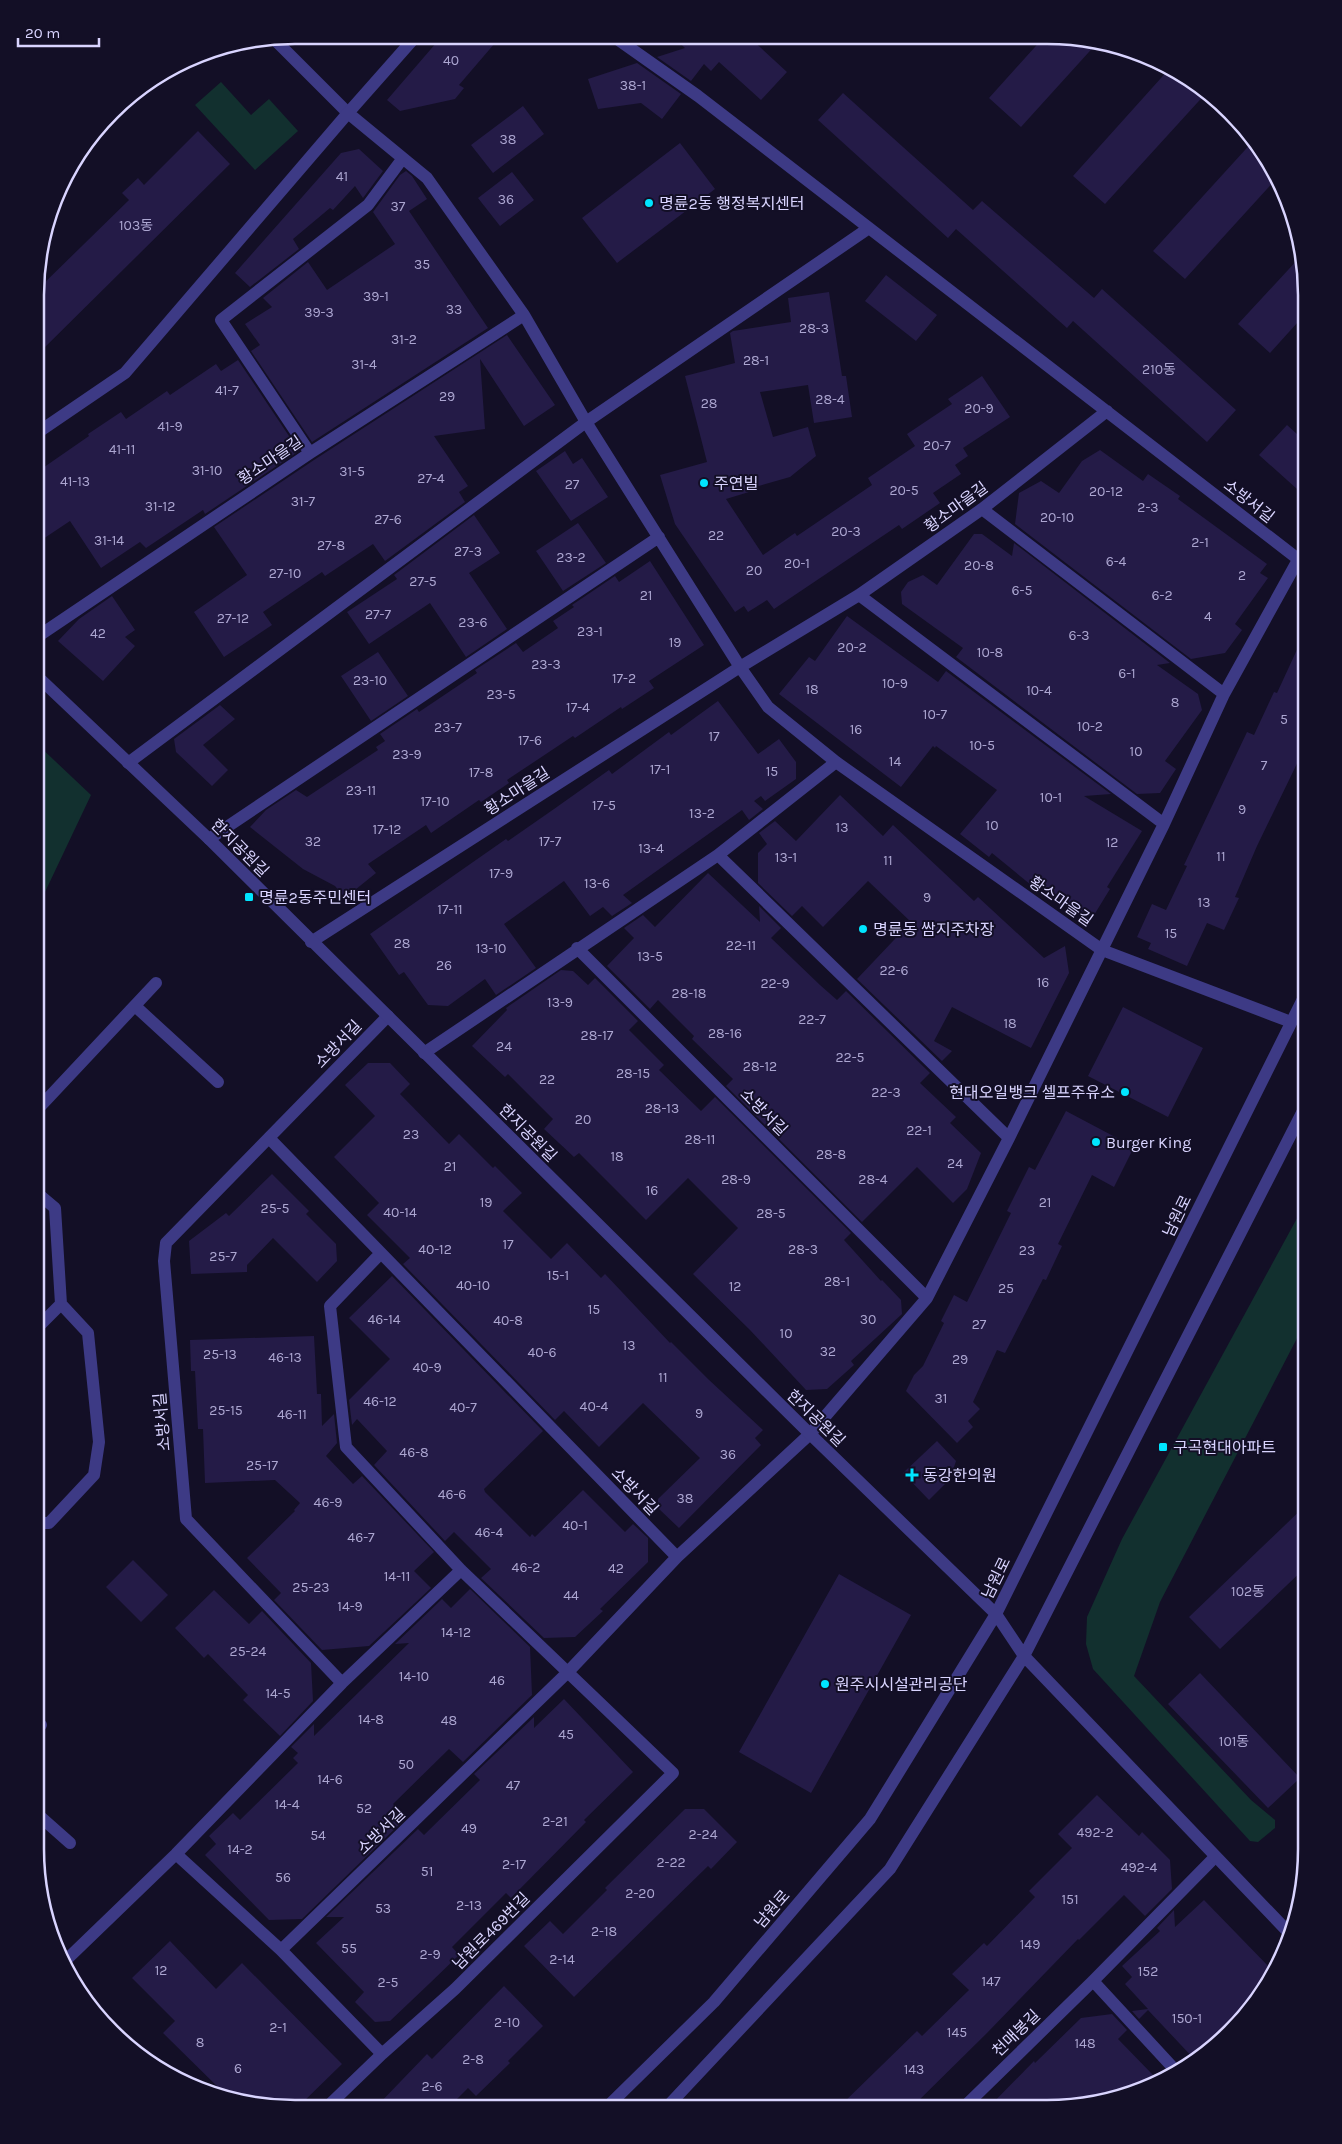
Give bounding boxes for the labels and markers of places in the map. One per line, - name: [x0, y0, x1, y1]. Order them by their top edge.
- place label: 명륜2동 행정복지센터: [659, 194, 805, 213]
- marker: 명륜2동 행정복지센터: [643, 197, 655, 209]
- place label: 주연빌: [714, 474, 758, 493]
- marker: 주연빌: [698, 477, 710, 489]
- place label: 명륜2동주민센터: [259, 888, 371, 907]
- marker: 명륜2동주민센터: [243, 891, 255, 903]
- place label: 명륜동 쌈지주차장: [873, 920, 995, 939]
- marker: 명륜동 쌈지주차장: [857, 923, 869, 935]
- place label: 현대오일뱅크 셀프주유소: [949, 1083, 1115, 1102]
- marker: 현대오일뱅크 셀프주유소: [1119, 1086, 1131, 1098]
- place label: Burger King: [1106, 1133, 1191, 1152]
- marker: Burger King: [1090, 1136, 1102, 1148]
- place label: 구곡현대아파트: [1173, 1438, 1276, 1457]
- marker: 구곡현대아파트: [1157, 1441, 1169, 1453]
- place label: 동강한의원: [923, 1466, 997, 1485]
- marker: 동강한의원: [905, 1468, 919, 1482]
- place label: 원주시시설관리공단: [835, 1675, 968, 1694]
- marker: 원주시시설관리공단: [819, 1678, 831, 1690]

